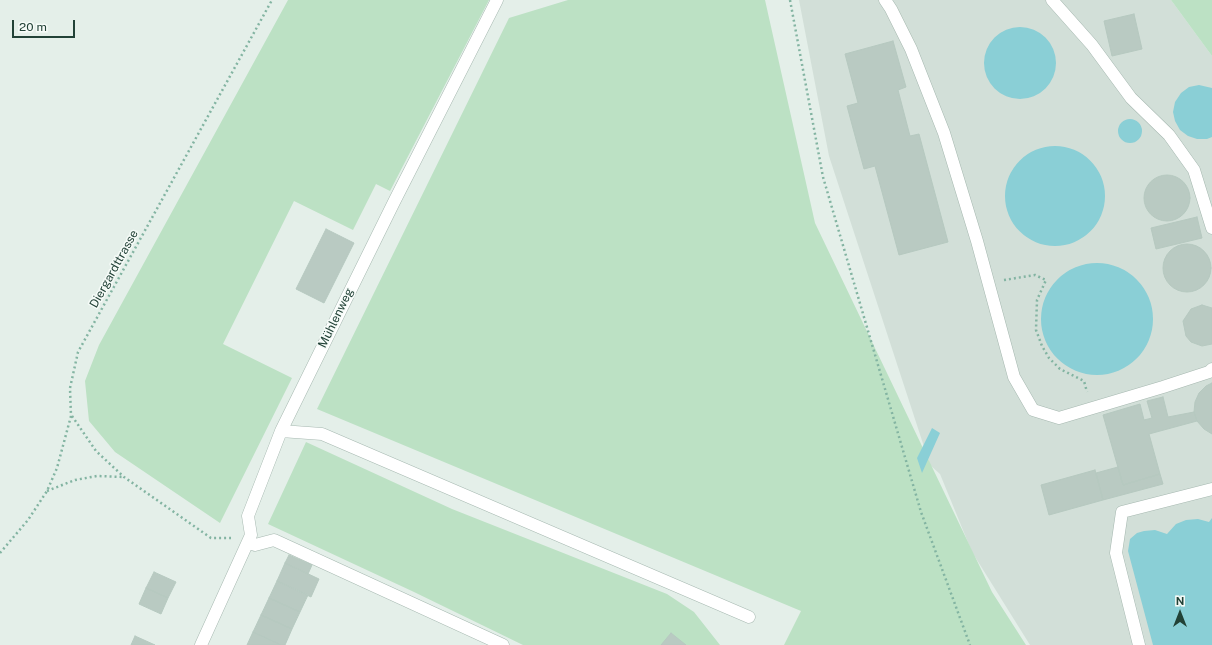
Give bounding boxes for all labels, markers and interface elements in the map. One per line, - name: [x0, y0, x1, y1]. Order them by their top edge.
- scale bar: [14, 12, 77, 38]
- text: 20 m: [19, 20, 47, 34]
- street label: Diergardttrasse: [87, 227, 141, 311]
- street label: Mühlenweg: [315, 286, 357, 350]
- north arrow: [1160, 593, 1200, 633]
- text: N: [1176, 595, 1184, 607]

